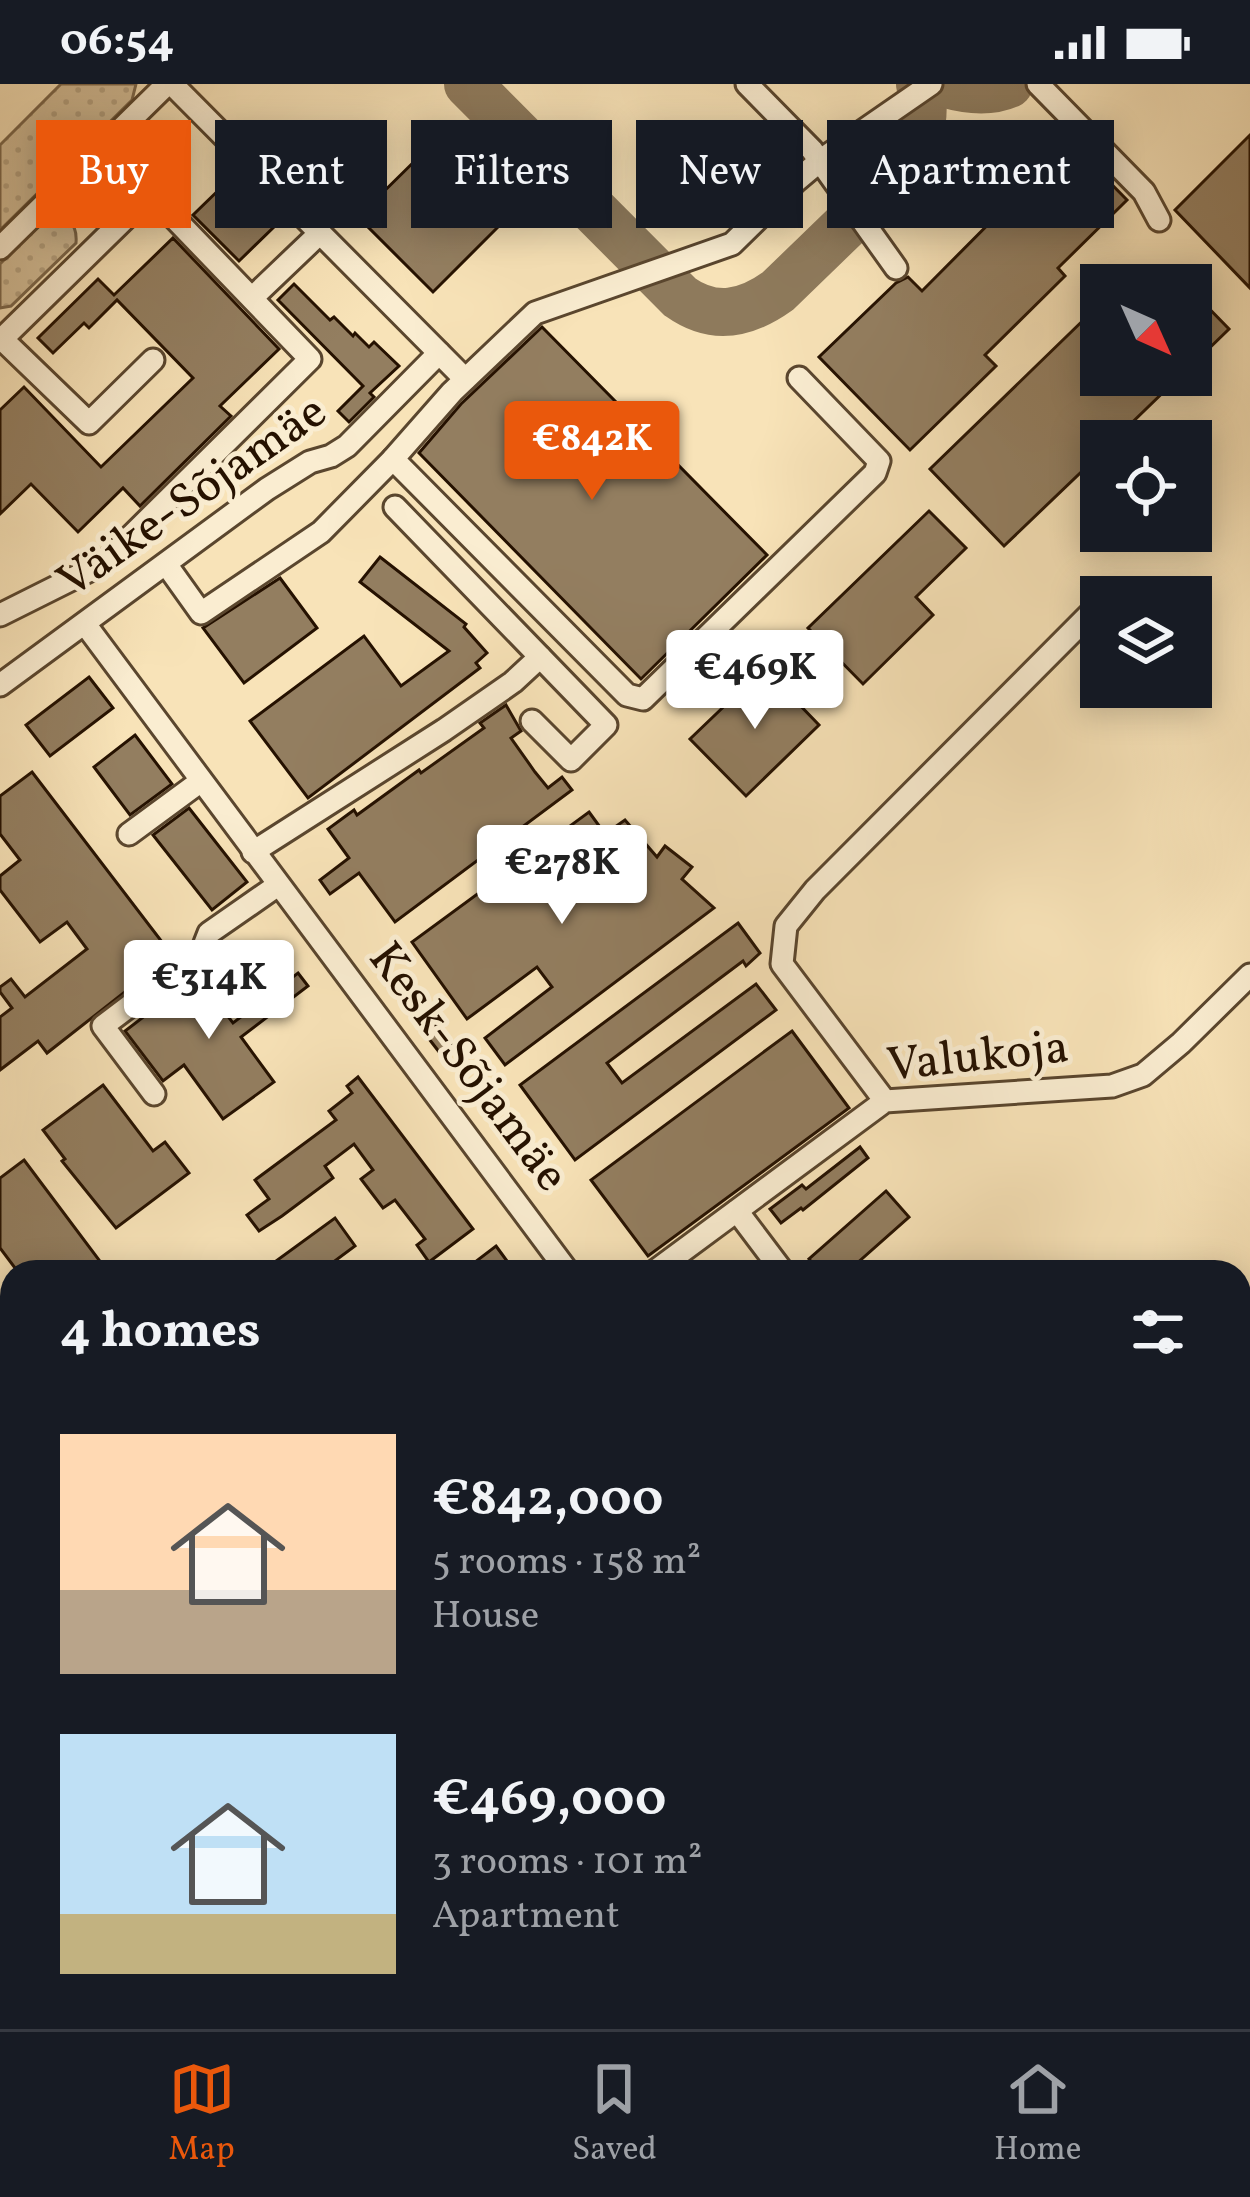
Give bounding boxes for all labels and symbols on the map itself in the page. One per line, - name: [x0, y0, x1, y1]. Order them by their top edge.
- north arrow: [1080, 264, 1212, 396]
- street label: Väike-Sõjamäe: [45, 380, 341, 616]
- pin: €842K: [508, 401, 676, 503]
- pin: €469K: [671, 630, 839, 732]
- pin: €278K: [478, 825, 646, 927]
- street label: Kesk-Sõjamäe: [351, 929, 583, 1207]
- pin: €314K: [125, 940, 293, 1042]
- street label: Valukoja: [884, 1015, 1072, 1101]

